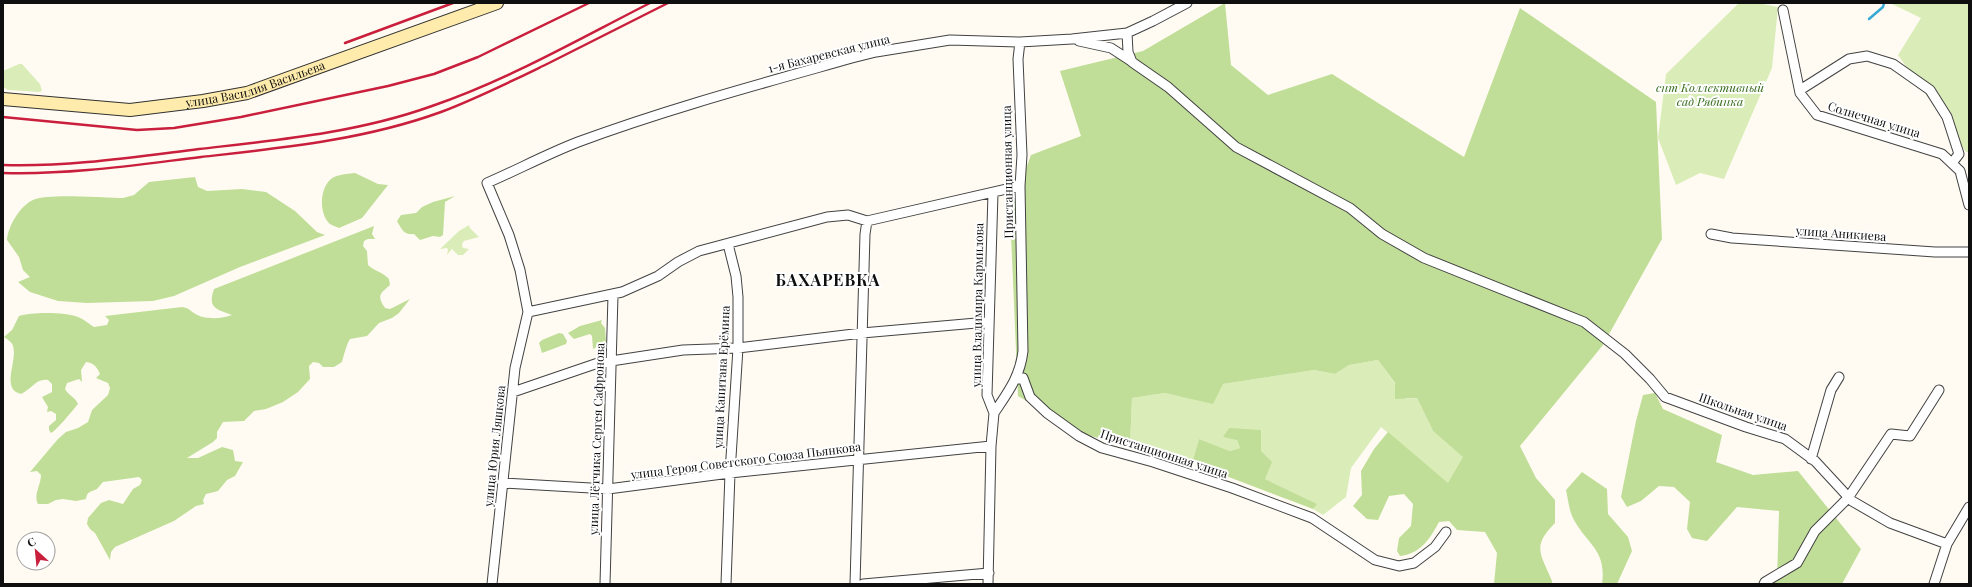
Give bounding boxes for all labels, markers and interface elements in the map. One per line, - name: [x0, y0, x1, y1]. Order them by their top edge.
- street label: 1-я Бахаревская улица: [766, 30, 891, 76]
- street label: улица Василия Васильева: [184, 57, 327, 110]
- park label: снт Коллективный сад Рябинка: [1656, 79, 1764, 109]
- street label: Солнечная улица: [1826, 97, 1923, 141]
- street label: Пристанционная улица: [998, 105, 1016, 239]
- street label: улица Аникиева: [1794, 222, 1887, 244]
- street label: улица Владимира Кармилова: [968, 223, 986, 388]
- district label: БАХАРЕВКА: [776, 269, 880, 290]
- street label: улица Капитана Ерёмина: [709, 305, 733, 450]
- street label: улица Лётчика Сергея Сафронова: [585, 343, 607, 536]
- street label: улица Юрия Ляшкова: [480, 384, 508, 508]
- street label: Школьная улица: [1697, 388, 1790, 434]
- street label: Пристанционная улица: [1099, 425, 1230, 481]
- street label: улица Героя Советского Союза Пьянкова: [629, 438, 862, 482]
- north arrow: [16, 531, 56, 571]
- text: С: [24, 533, 38, 550]

